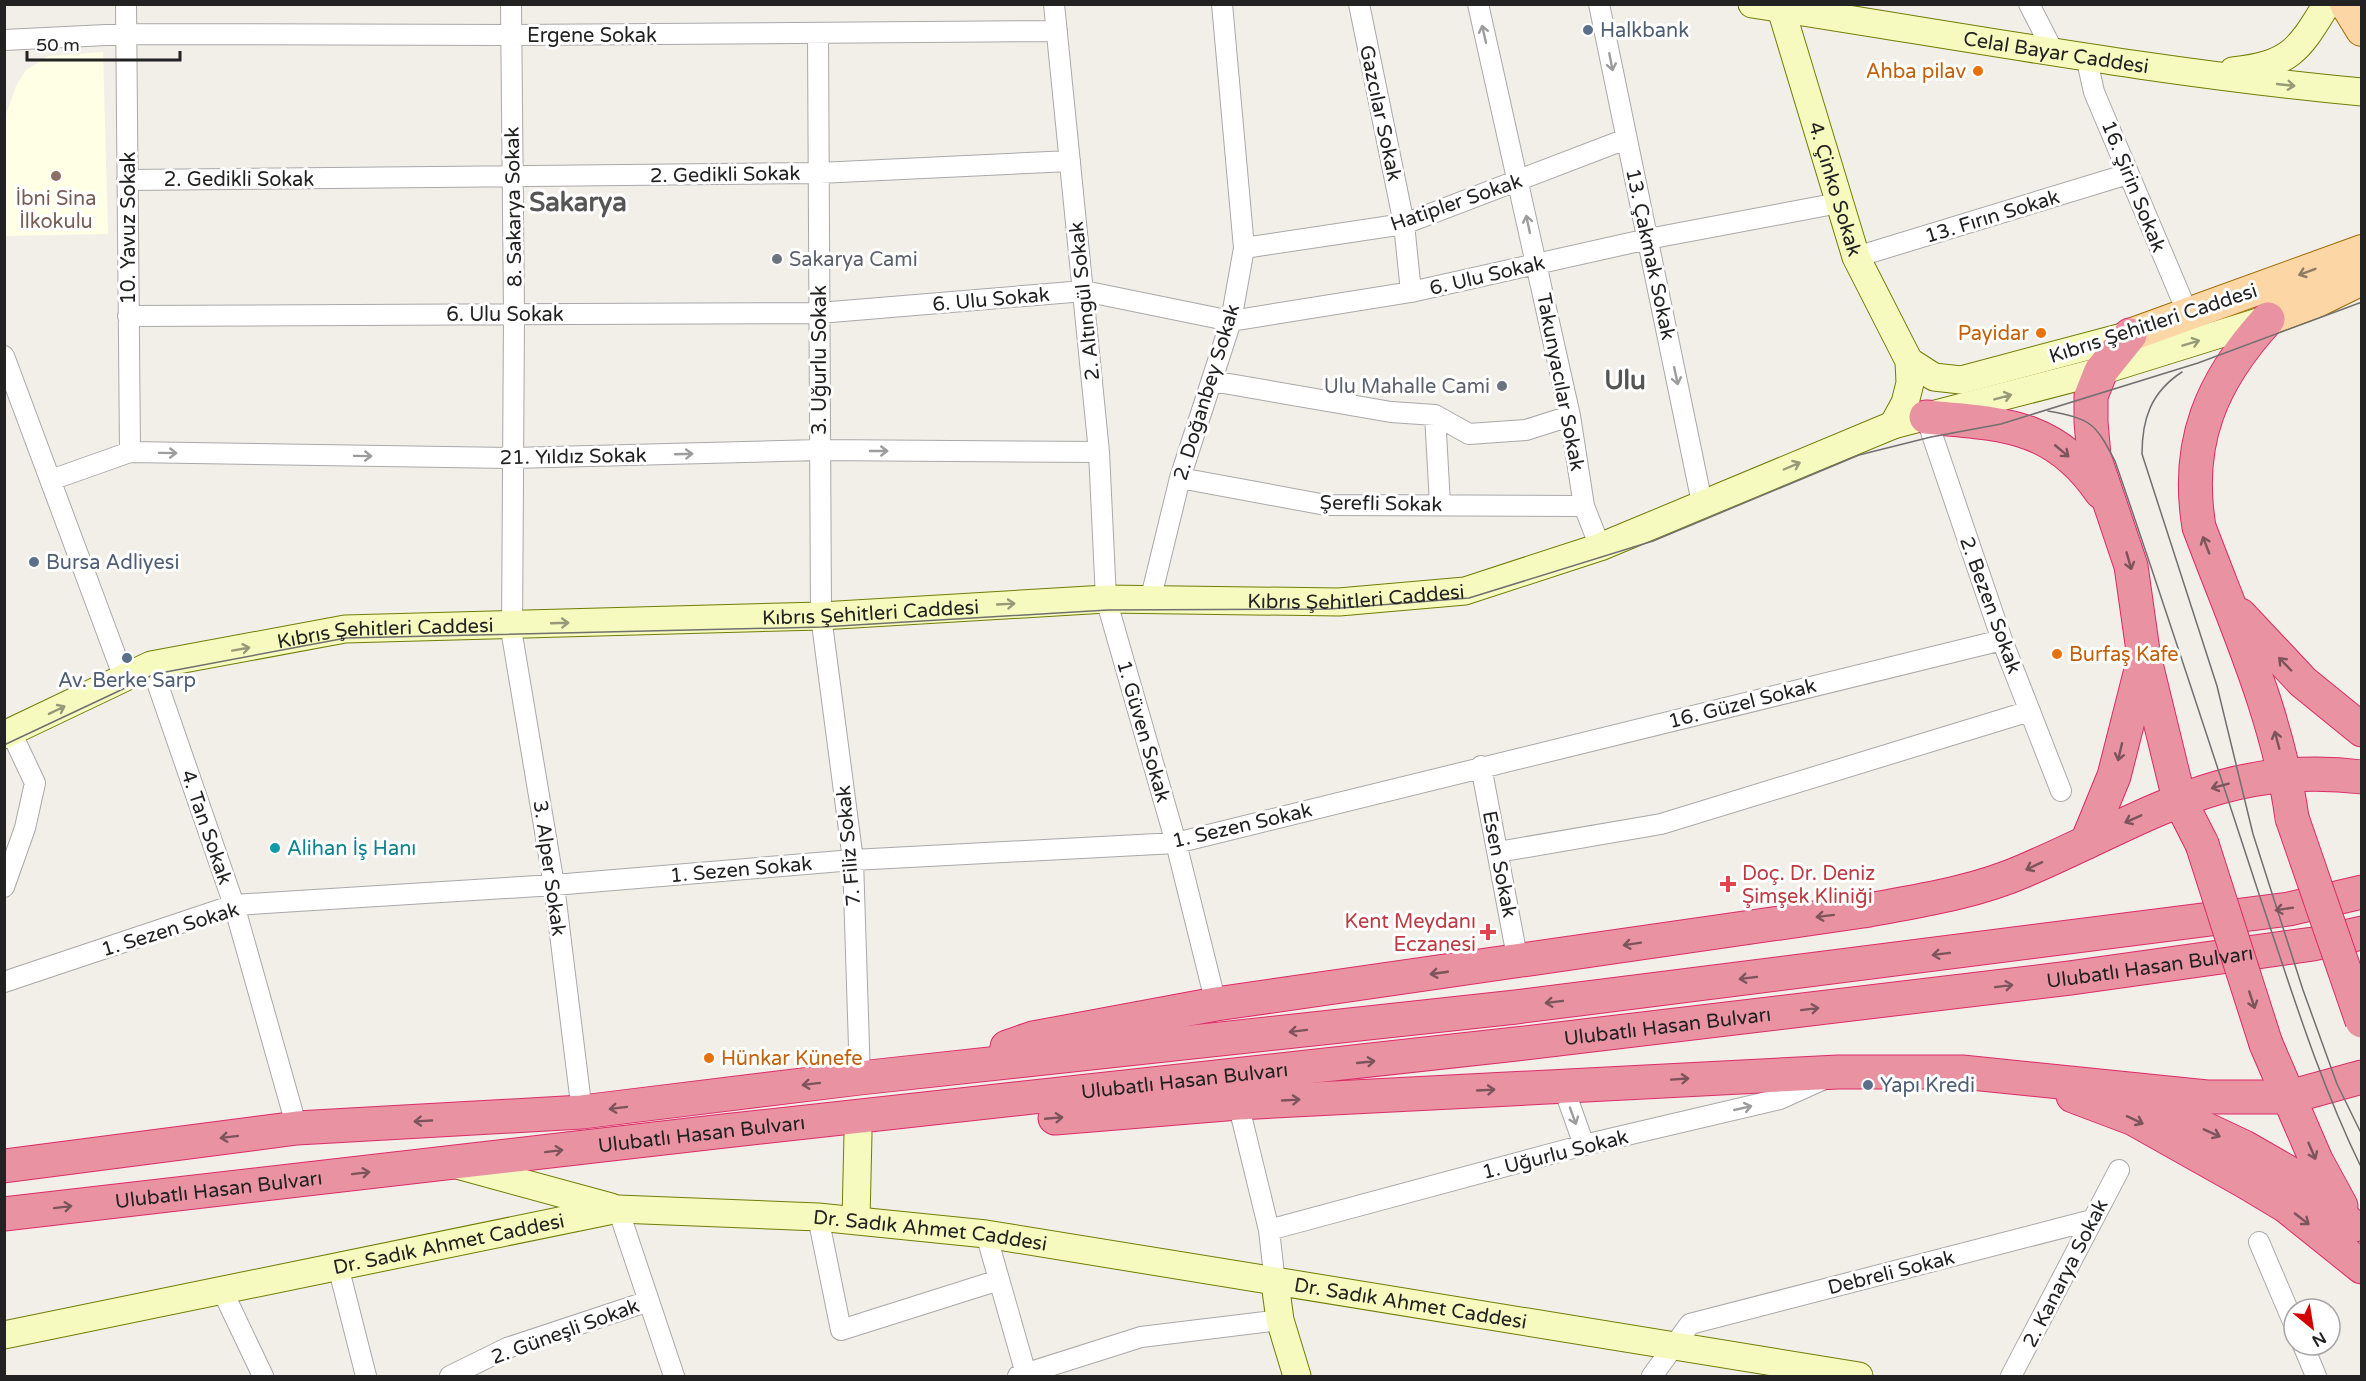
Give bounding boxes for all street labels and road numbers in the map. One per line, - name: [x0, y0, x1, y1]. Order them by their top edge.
- street label: Ergene Sokak: [527, 24, 657, 48]
- street label: Celal Bayar Caddesi: [1962, 27, 2150, 79]
- street label: Gazcılar Sokak: [1354, 43, 1406, 183]
- street label: 16. Şirin Sokak: [2096, 117, 2170, 256]
- street label: 4. Çinko Sokak: [1803, 119, 1866, 260]
- street label: 8. Sakarya Sokak: [501, 126, 527, 287]
- street label: 10. Yavuz Sokak: [117, 151, 141, 305]
- street label: 2. Gedikli Sokak: [650, 162, 801, 188]
- street label: 13. Çakmak Sokak: [1620, 166, 1680, 342]
- street label: 2. Gedikli Sokak: [164, 168, 314, 192]
- street label: Hatipler Sokak: [1387, 169, 1525, 237]
- street label: 13. Fırın Sokak: [1922, 185, 2063, 249]
- street label: 2. Altıngül Sokak: [1065, 220, 1105, 382]
- street label: 6. Ulu Sokak: [1427, 251, 1547, 301]
- street label: Kıbrıs Şehitleri Caddesi: [2046, 279, 2260, 369]
- street label: 6. Ulu Sokak: [931, 283, 1051, 317]
- street label: 3. Uğurlu Sokak: [808, 285, 832, 435]
- street label: Takunyacılar Sokak: [1531, 291, 1589, 473]
- street label: 2. Doğanbey Sokak: [1169, 301, 1245, 483]
- street label: 6. Ulu Sokak: [446, 303, 564, 327]
- street label: 21. Yıldız Sokak: [499, 444, 647, 470]
- street label: Şerefli Sokak: [1320, 491, 1443, 517]
- street label: 2. Bezen Sokak: [1954, 534, 2026, 677]
- street label: Kıbrıs Şehitleri Caddesi: [1247, 580, 1466, 615]
- street label: Kıbrıs Şehitleri Caddesi: [762, 596, 980, 631]
- street label: Kıbrıs Şehitleri Caddesi: [275, 614, 494, 654]
- street label: 1. Güven Sokak: [1111, 657, 1175, 805]
- street label: 16. Güzel Sokak: [1666, 674, 1819, 734]
- street label: 4. Tan Sokak: [175, 767, 237, 888]
- street label: 7. Filiz Sokak: [832, 784, 866, 907]
- street label: 1. Sezen Sokak: [1170, 798, 1314, 854]
- street label: 3. Alper Sokak: [528, 799, 570, 938]
- street label: Esen Sokak: [1477, 809, 1521, 920]
- street label: 1. Sezen Sokak: [669, 852, 813, 888]
- street label: 1. Sezen Sokak: [99, 898, 242, 962]
- street label: Ulubatlı Hasan Bulvarı: [2045, 942, 2255, 994]
- street label: Ulubatlı Hasan Bulvarı: [1563, 1003, 1772, 1051]
- street label: Ulubatlı Hasan Bulvarı: [1080, 1058, 1289, 1105]
- street label: Ulubatlı Hasan Bulvarı: [597, 1111, 806, 1158]
- street label: 1. Uğurlu Sokak: [1480, 1125, 1631, 1185]
- street label: Ulubatlı Hasan Bulvarı: [114, 1166, 324, 1214]
- street label: 2. Kanarya Sokak: [2018, 1195, 2114, 1352]
- street label: Dr. Sadık Ahmet Caddesi: [812, 1206, 1049, 1257]
- street label: Dr. Sadık Ahmet Caddesi: [331, 1209, 567, 1280]
- street label: Debreli Sokak: [1825, 1246, 1957, 1300]
- street label: Dr. Sadık Ahmet Caddesi: [1292, 1273, 1529, 1335]
- street label: 2. Güneşli Sokak: [488, 1294, 643, 1370]

